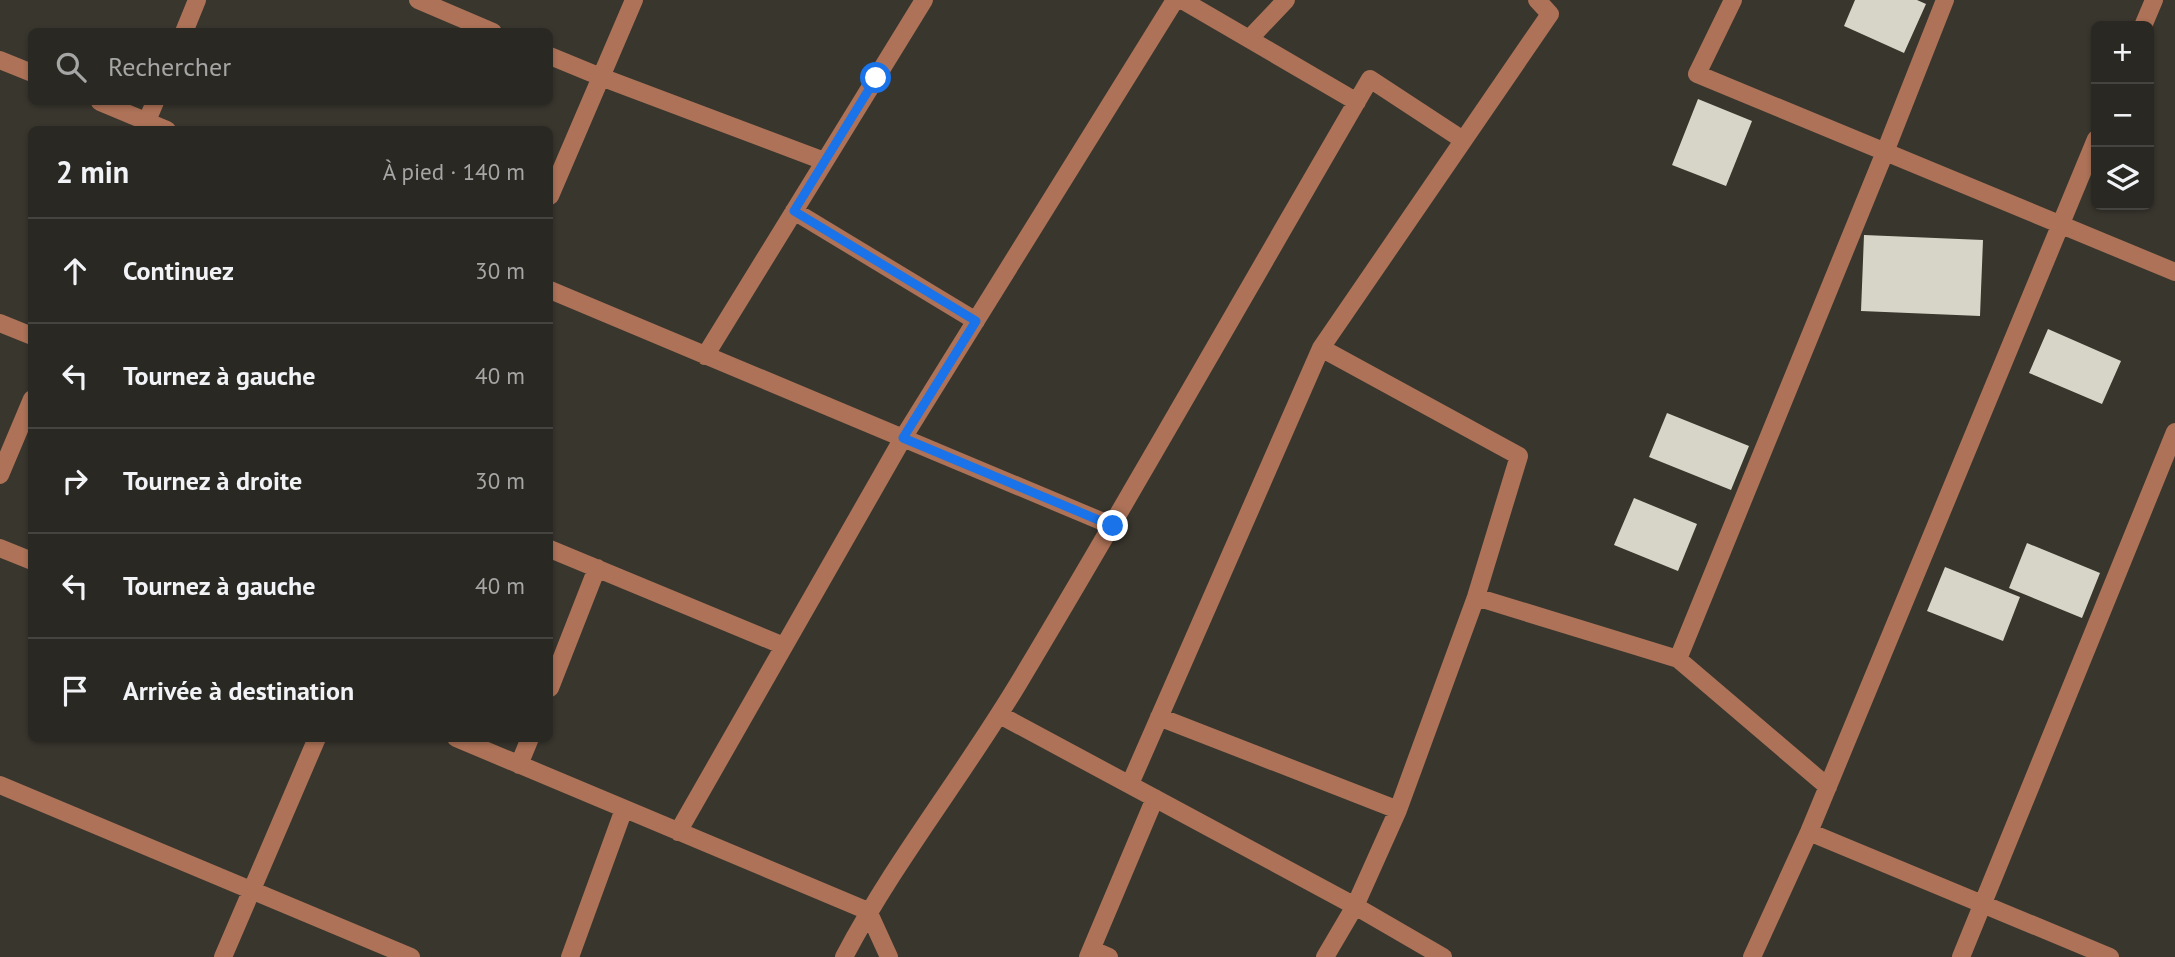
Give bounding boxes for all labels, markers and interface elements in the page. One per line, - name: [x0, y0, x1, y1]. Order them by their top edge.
- map controls: [2091, 21, 2154, 210]
- button: +: [2091, 21, 2154, 84]
- search box: [28, 28, 553, 105]
- icon: search: [52, 48, 90, 86]
- text: Rechercher: [108, 50, 231, 83]
- route start: [860, 62, 891, 93]
- button: −: [2091, 84, 2154, 147]
- button: layers: [2091, 147, 2154, 210]
- text: 2 min: [56, 152, 129, 191]
- text: À pied · 140 m: [383, 157, 525, 186]
- icon: ahead: [56, 252, 94, 290]
- text: Continuez: [123, 254, 234, 287]
- text: 30 m: [475, 256, 525, 285]
- icon: left: [56, 357, 94, 395]
- text: Tournez à gauche: [123, 359, 315, 392]
- text: 40 m: [475, 361, 525, 390]
- icon: right: [56, 462, 94, 500]
- text: Tournez à droite: [123, 464, 302, 497]
- text: 30 m: [475, 466, 525, 495]
- route end: [1097, 510, 1128, 541]
- icon: left: [56, 567, 94, 605]
- text: Tournez à gauche: [123, 569, 315, 602]
- text: 40 m: [475, 571, 525, 600]
- icon: arrive: [56, 672, 94, 710]
- text: Arrivée à destination: [123, 674, 354, 707]

